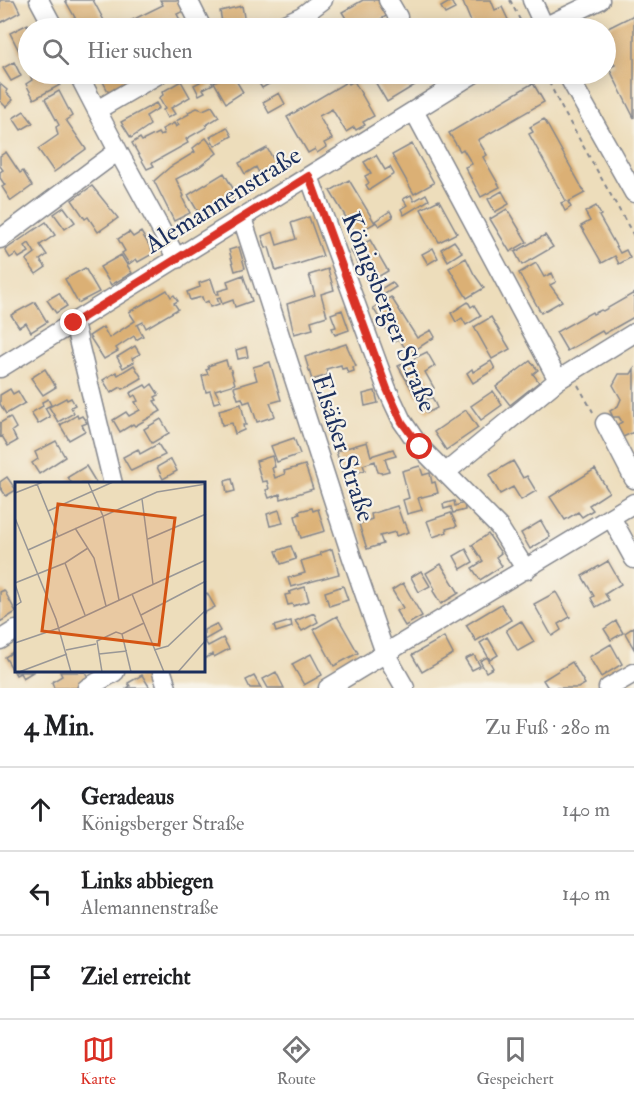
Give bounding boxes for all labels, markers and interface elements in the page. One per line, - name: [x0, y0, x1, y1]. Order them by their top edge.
- search box: [18, 18, 616, 84]
- icon: search: [39, 35, 72, 68]
- text: Hier suchen: [87, 37, 193, 65]
- street label: Alemannenstraße: [138, 139, 307, 261]
- street label: Königsberger Straße: [334, 208, 444, 417]
- route end: [60, 309, 86, 335]
- street label: Elsäßer Straße: [304, 370, 382, 526]
- route start: [406, 433, 432, 459]
- inset map: [15, 482, 206, 673]
- text: 4 Min.: [24, 711, 94, 743]
- text: Zu Fuß · 280 m: [485, 715, 610, 740]
- text: Geradeaus: [81, 783, 174, 811]
- icon: ahead: [24, 793, 57, 826]
- text: 140 m: [562, 797, 610, 822]
- text: Königsberger Straße: [81, 811, 244, 836]
- text: Links abbiegen: [81, 867, 214, 895]
- icon: left: [24, 877, 57, 910]
- text: 140 m: [562, 881, 610, 906]
- text: Alemannenstraße: [81, 895, 218, 920]
- icon: arrive: [24, 961, 57, 994]
- text: Ziel erreicht: [81, 963, 191, 991]
- tab: Karte: [80, 1033, 116, 1089]
- tab: Route: [277, 1033, 316, 1089]
- tab: Gespeichert: [476, 1033, 554, 1089]

